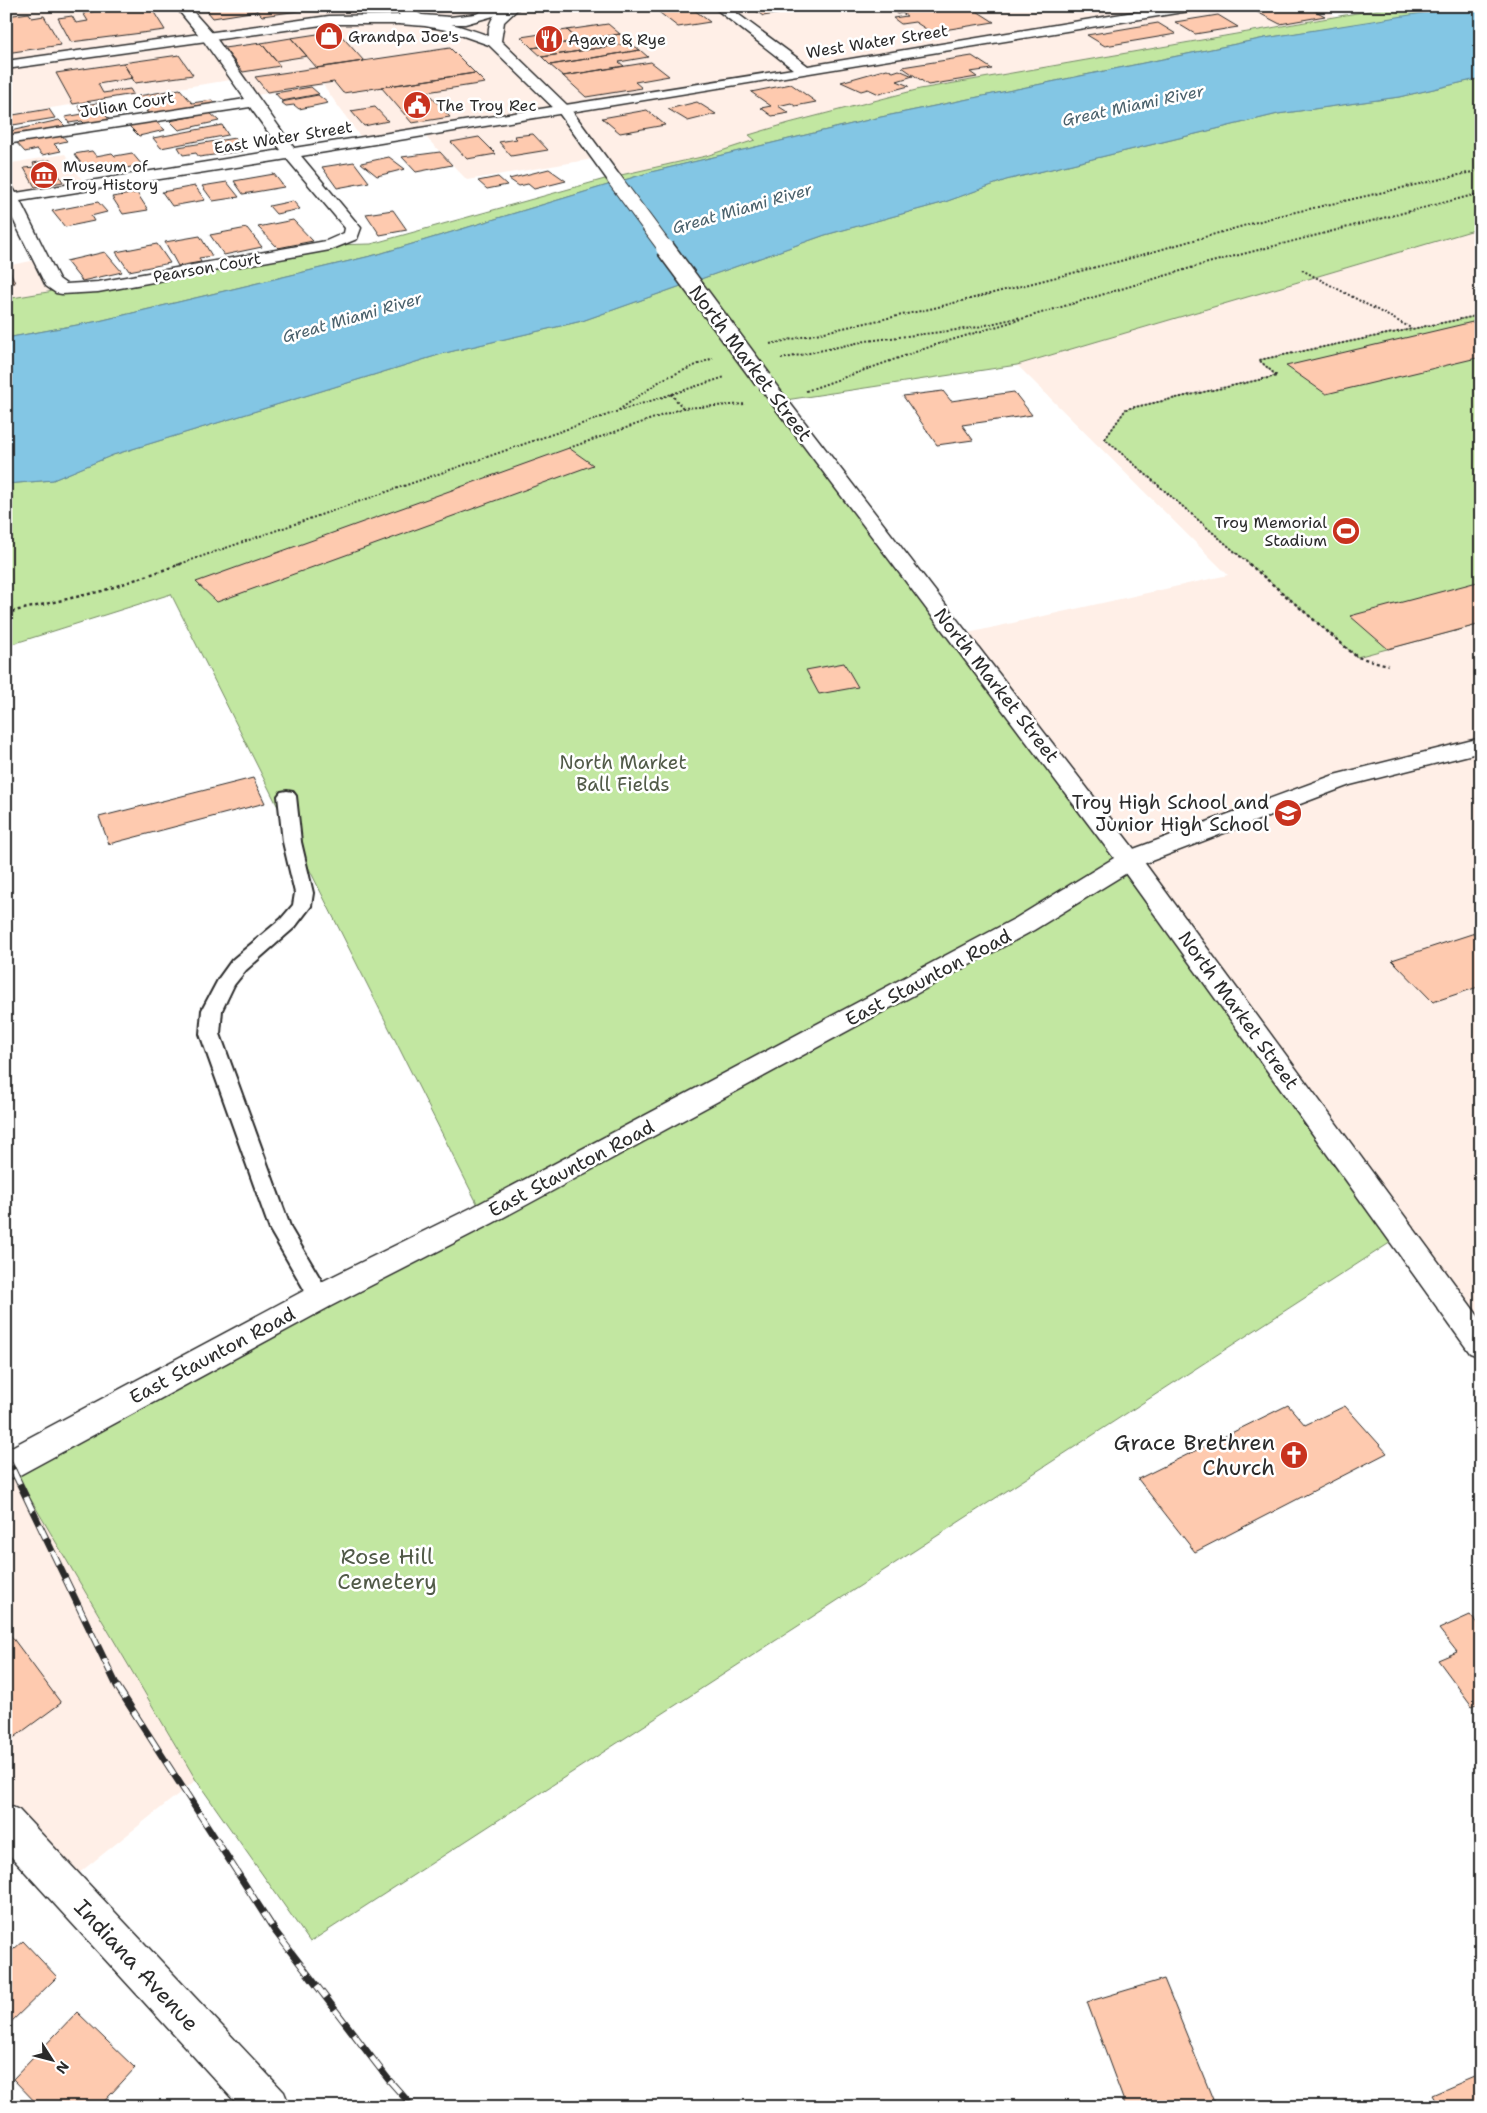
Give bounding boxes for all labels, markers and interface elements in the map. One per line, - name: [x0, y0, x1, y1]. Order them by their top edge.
- street label: West Water Street: [805, 20, 950, 63]
- shop icon: Grandpa Joe's: [314, 21, 344, 51]
- restaurant icon: Agave & Rye: [534, 24, 564, 54]
- place label: Grandpa Joe's: [348, 26, 459, 47]
- place label: Agave & Rye: [568, 29, 666, 50]
- water label: Great Miami River: [1060, 80, 1206, 131]
- street label: Julian Court: [78, 87, 176, 122]
- public building icon: The Troy Rec: [402, 90, 432, 120]
- place label: The Troy Rec: [436, 95, 537, 116]
- street label: East Water Street: [213, 116, 354, 159]
- place label: Museum of Troy History: [63, 156, 158, 195]
- museum icon: Museum of Troy History: [29, 160, 59, 190]
- water label: Great Miami River: [670, 178, 815, 238]
- street label: Pearson Court: [152, 248, 263, 287]
- street label: North Market Street: [684, 280, 818, 447]
- water label: Great Miami River: [280, 287, 425, 347]
- place label: Troy Memorial Stadium: [1214, 512, 1327, 551]
- sports icon: Troy Memorial Stadium: [1331, 516, 1361, 546]
- street label: North Market Street: [928, 603, 1065, 768]
- park label: North Market Ball Fields: [559, 750, 687, 797]
- place label: Troy High School and Junior High School: [1072, 790, 1269, 837]
- school or university icon: Troy High School and Junior High School: [1273, 798, 1303, 828]
- street label: East Staunton Road: [841, 923, 1015, 1032]
- street label: North Market Street: [1173, 926, 1304, 1094]
- street label: East Staunton Road: [484, 1114, 658, 1223]
- street label: East Staunton Road: [125, 1301, 299, 1410]
- place label: Grace Brethren Church: [1114, 1428, 1275, 1482]
- church icon: Grace Brethren Church: [1279, 1440, 1309, 1470]
- park label: Rose Hill Cemetery: [337, 1542, 437, 1596]
- street label: Indiana Avenue: [68, 1893, 205, 2038]
- north arrow: [28, 2036, 78, 2086]
- text: N: [52, 2058, 73, 2077]

